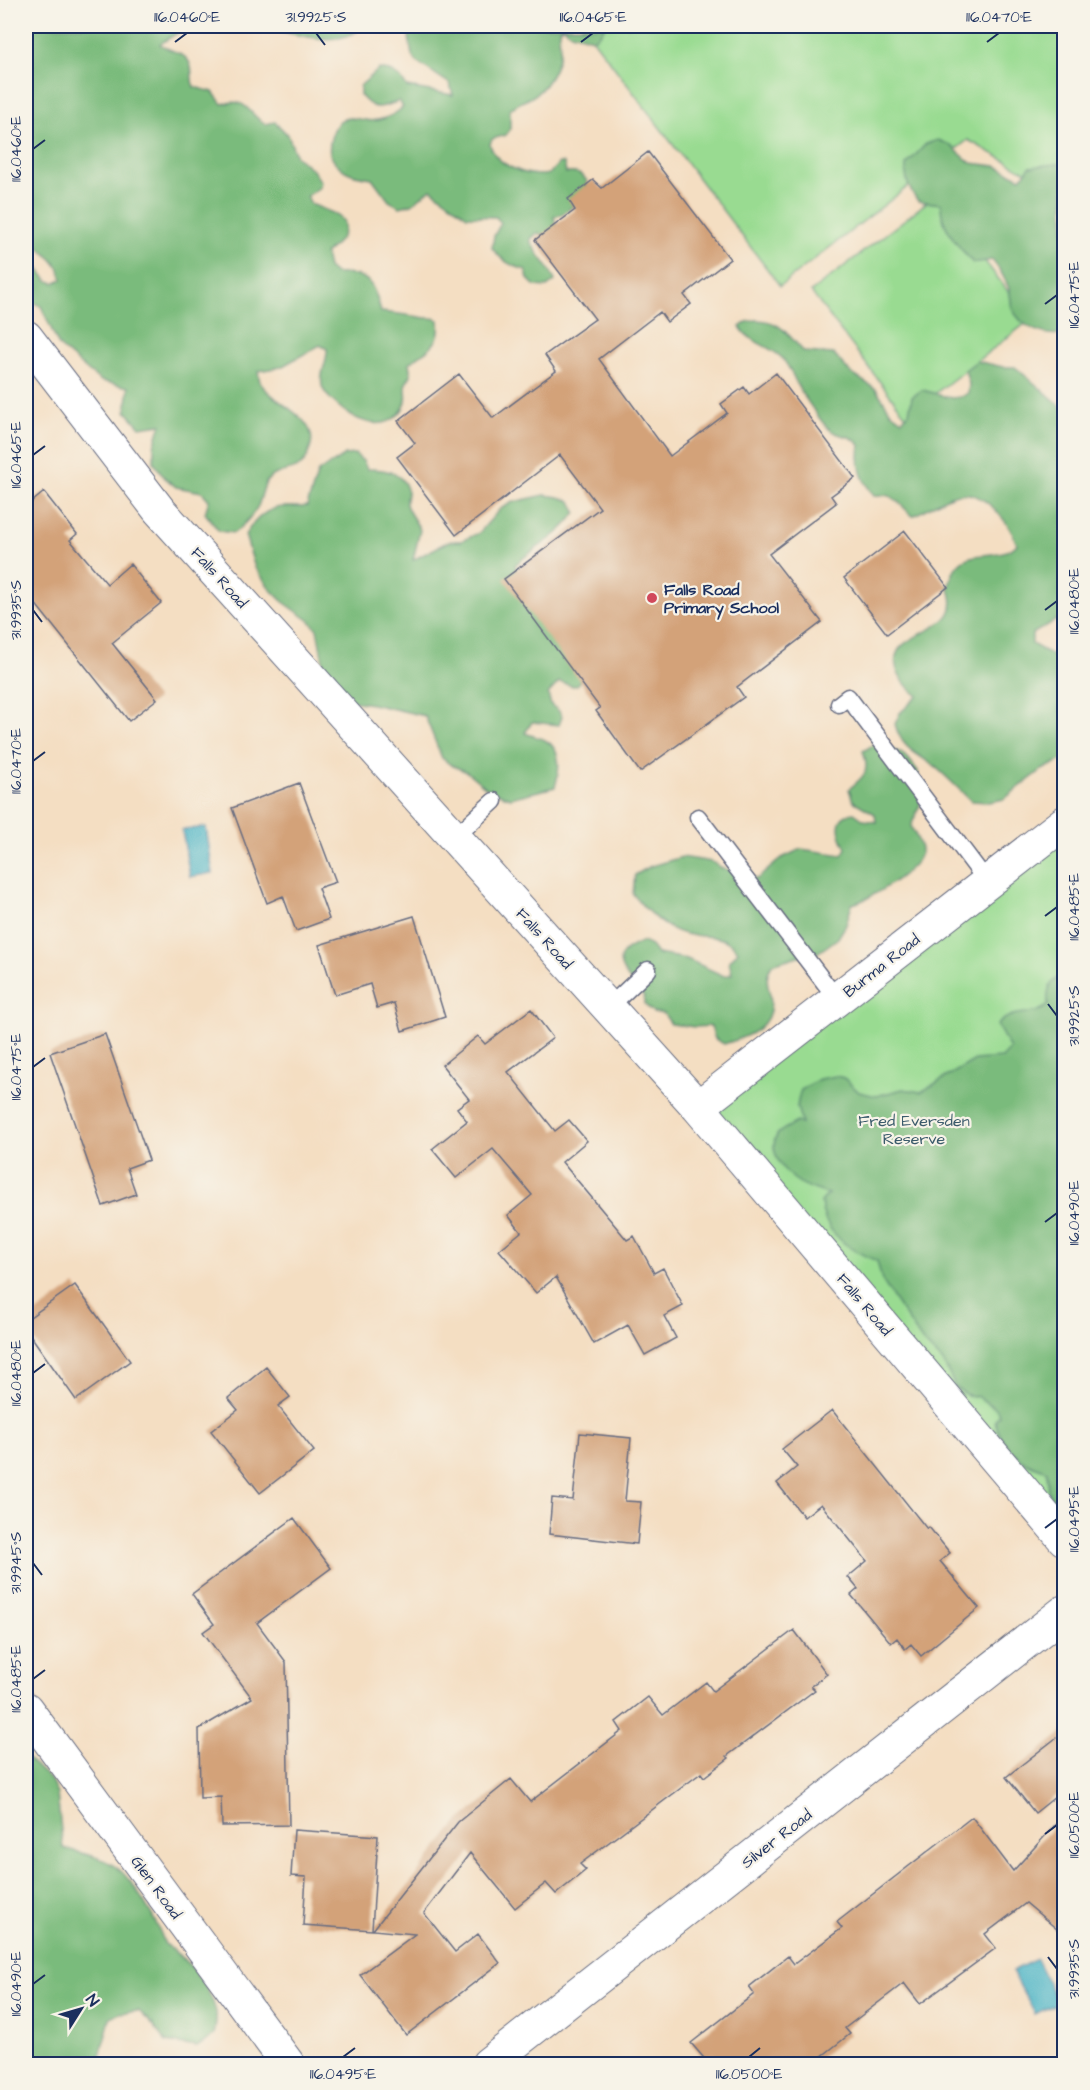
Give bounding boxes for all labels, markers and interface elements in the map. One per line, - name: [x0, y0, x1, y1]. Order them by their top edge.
- text: 116.0460°E: [154, 7, 220, 28]
- text: 31.9925°S: [286, 7, 347, 28]
- text: 116.0465°E: [559, 7, 627, 28]
- text: 116.0470°E: [966, 7, 1032, 28]
- text: 116.0460°E: [6, 116, 27, 182]
- text: 116.0475°E: [1064, 261, 1085, 329]
- text: 116.0465°E: [6, 421, 27, 489]
- street label: Falls Road: [186, 542, 253, 613]
- text: 116.0480°E: [1064, 568, 1085, 634]
- place label: Falls Road Primary School: [664, 579, 779, 620]
- text: 31.9935°S: [6, 580, 27, 640]
- marker: Falls Road Primary School: [645, 591, 659, 605]
- text: 116.0470°E: [6, 728, 27, 794]
- text: 116.0485°E: [1064, 873, 1085, 941]
- street label: Falls Road: [511, 903, 578, 974]
- street label: Burma Road: [839, 929, 925, 1003]
- text: 31.9925°S: [1064, 985, 1085, 1046]
- text: 116.0475°E: [6, 1033, 27, 1101]
- park label: Fred Eversden Reserve: [858, 1110, 970, 1150]
- text: 116.0490°E: [1064, 1180, 1085, 1246]
- street label: Falls Road: [832, 1269, 897, 1341]
- text: 116.0480°E: [6, 1340, 27, 1406]
- text: 116.0495°E: [1064, 1486, 1085, 1552]
- text: 31.9945°S: [6, 1531, 27, 1594]
- text: 116.0485°E: [6, 1645, 27, 1713]
- text: 116.0500°E: [1064, 1792, 1085, 1858]
- street label: Silver Road: [737, 1804, 817, 1873]
- street label: Glen Road: [126, 1851, 187, 1924]
- text: 31.9935°S: [1064, 1939, 1085, 1999]
- text: 116.0490°E: [6, 1951, 27, 2017]
- north arrow: [51, 1979, 111, 2039]
- text: N: [80, 1990, 104, 2011]
- text: 116.0495°E: [310, 2064, 376, 2085]
- text: 116.0500°E: [716, 2064, 782, 2085]

